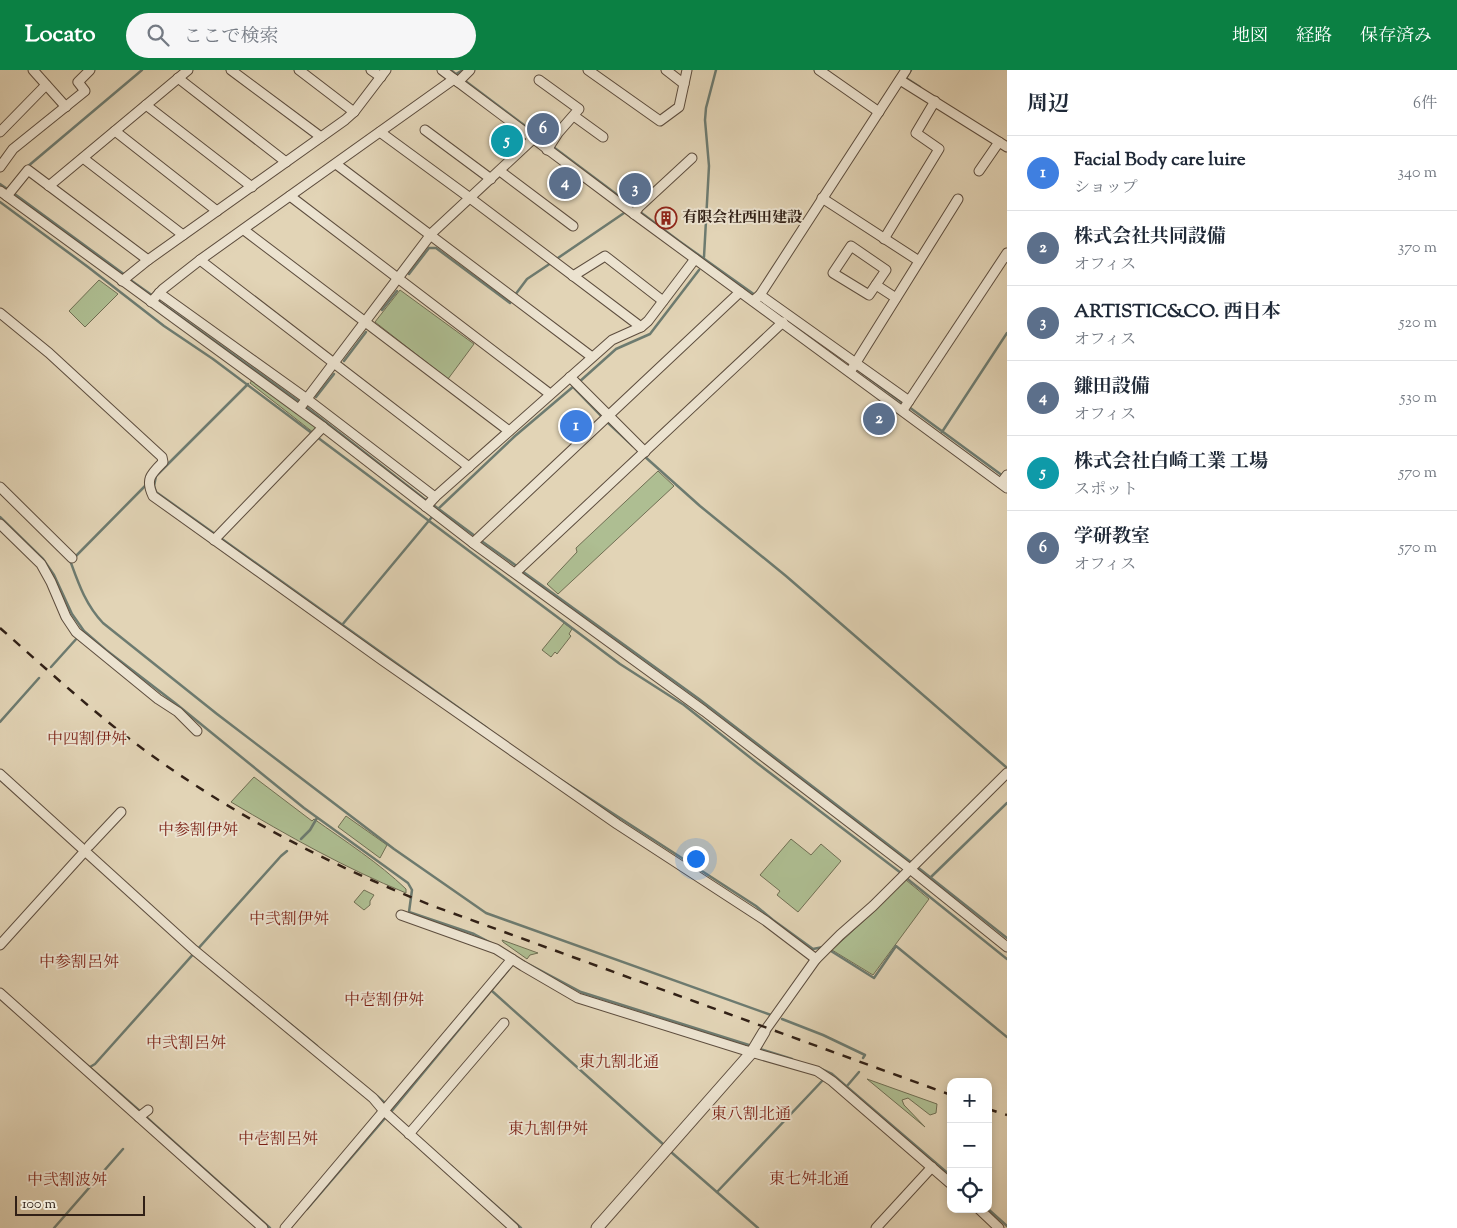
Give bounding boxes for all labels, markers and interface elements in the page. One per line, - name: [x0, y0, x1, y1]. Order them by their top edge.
- search box: [126, 13, 476, 58]
- text: Locato: [25, 18, 96, 52]
- icon: search: [144, 21, 172, 49]
- text: ここで検索: [184, 24, 279, 51]
- text: 地図: [1232, 24, 1268, 50]
- text: 経路: [1296, 24, 1332, 50]
- text: 保存済み: [1360, 24, 1432, 50]
- text: 周辺: [1027, 90, 1069, 120]
- text: 6件: [1413, 93, 1437, 116]
- pin: 6: [527, 110, 559, 148]
- pin: 5: [491, 122, 523, 160]
- text: Facial Body care luire: [1074, 147, 1246, 174]
- text: 1: [1040, 162, 1046, 185]
- text: 340 m: [1398, 162, 1437, 185]
- pin: 4: [549, 164, 581, 202]
- pin: 3: [619, 170, 651, 208]
- text: ショップ: [1074, 177, 1138, 200]
- building icon: 有限会社西田建設: [654, 206, 678, 230]
- place label: 有限会社西田建設: [682, 208, 803, 229]
- text: 株式会社共同設備: [1074, 224, 1226, 251]
- text: 2: [1039, 237, 1047, 260]
- text: 370 m: [1398, 237, 1437, 260]
- text: オフィス: [1074, 254, 1136, 277]
- text: ARTISTIC&CO. 西日本: [1074, 299, 1280, 326]
- text: 3: [1040, 312, 1046, 335]
- text: 520 m: [1399, 312, 1437, 335]
- text: オフィス: [1074, 329, 1136, 352]
- text: 鎌田設備: [1074, 374, 1150, 401]
- text: 4: [1039, 387, 1047, 410]
- text: 530 m: [1400, 387, 1437, 410]
- pin: 2: [863, 400, 895, 438]
- text: オフィス: [1074, 404, 1136, 427]
- pin: 1: [560, 407, 592, 445]
- text: 株式会社白崎工業 工場: [1074, 449, 1268, 476]
- text: 5: [1040, 462, 1046, 485]
- text: 570 m: [1399, 462, 1437, 485]
- text: スポット: [1074, 479, 1138, 502]
- text: 学研教室: [1074, 524, 1150, 551]
- text: 6: [1039, 537, 1047, 560]
- text: 570 m: [1399, 537, 1437, 560]
- text: オフィス: [1074, 554, 1136, 577]
- district label: 中四割伊舛: [47, 729, 127, 752]
- district label: 中参割伊舛: [158, 820, 238, 843]
- your location: [683, 846, 709, 872]
- district label: 中弐割伊舛: [249, 909, 329, 932]
- district label: 中参割呂舛: [39, 952, 119, 975]
- district label: 中壱割伊舛: [344, 990, 424, 1013]
- district label: 中弐割呂舛: [146, 1033, 226, 1056]
- district label: 東九割北通: [579, 1052, 659, 1075]
- map controls: [947, 1078, 992, 1213]
- button: +: [947, 1078, 992, 1123]
- district label: 東八割北通: [711, 1104, 791, 1127]
- district label: 東九割伊舛: [508, 1119, 588, 1142]
- button: −: [947, 1123, 992, 1168]
- district label: 中壱割呂舛: [238, 1129, 318, 1152]
- button: locate: [947, 1168, 992, 1213]
- district label: 東七舛北通: [769, 1169, 849, 1192]
- district label: 中弐割波舛: [27, 1170, 107, 1193]
- scale bar: [15, 1193, 145, 1216]
- text: 100 m: [22, 1195, 56, 1215]

